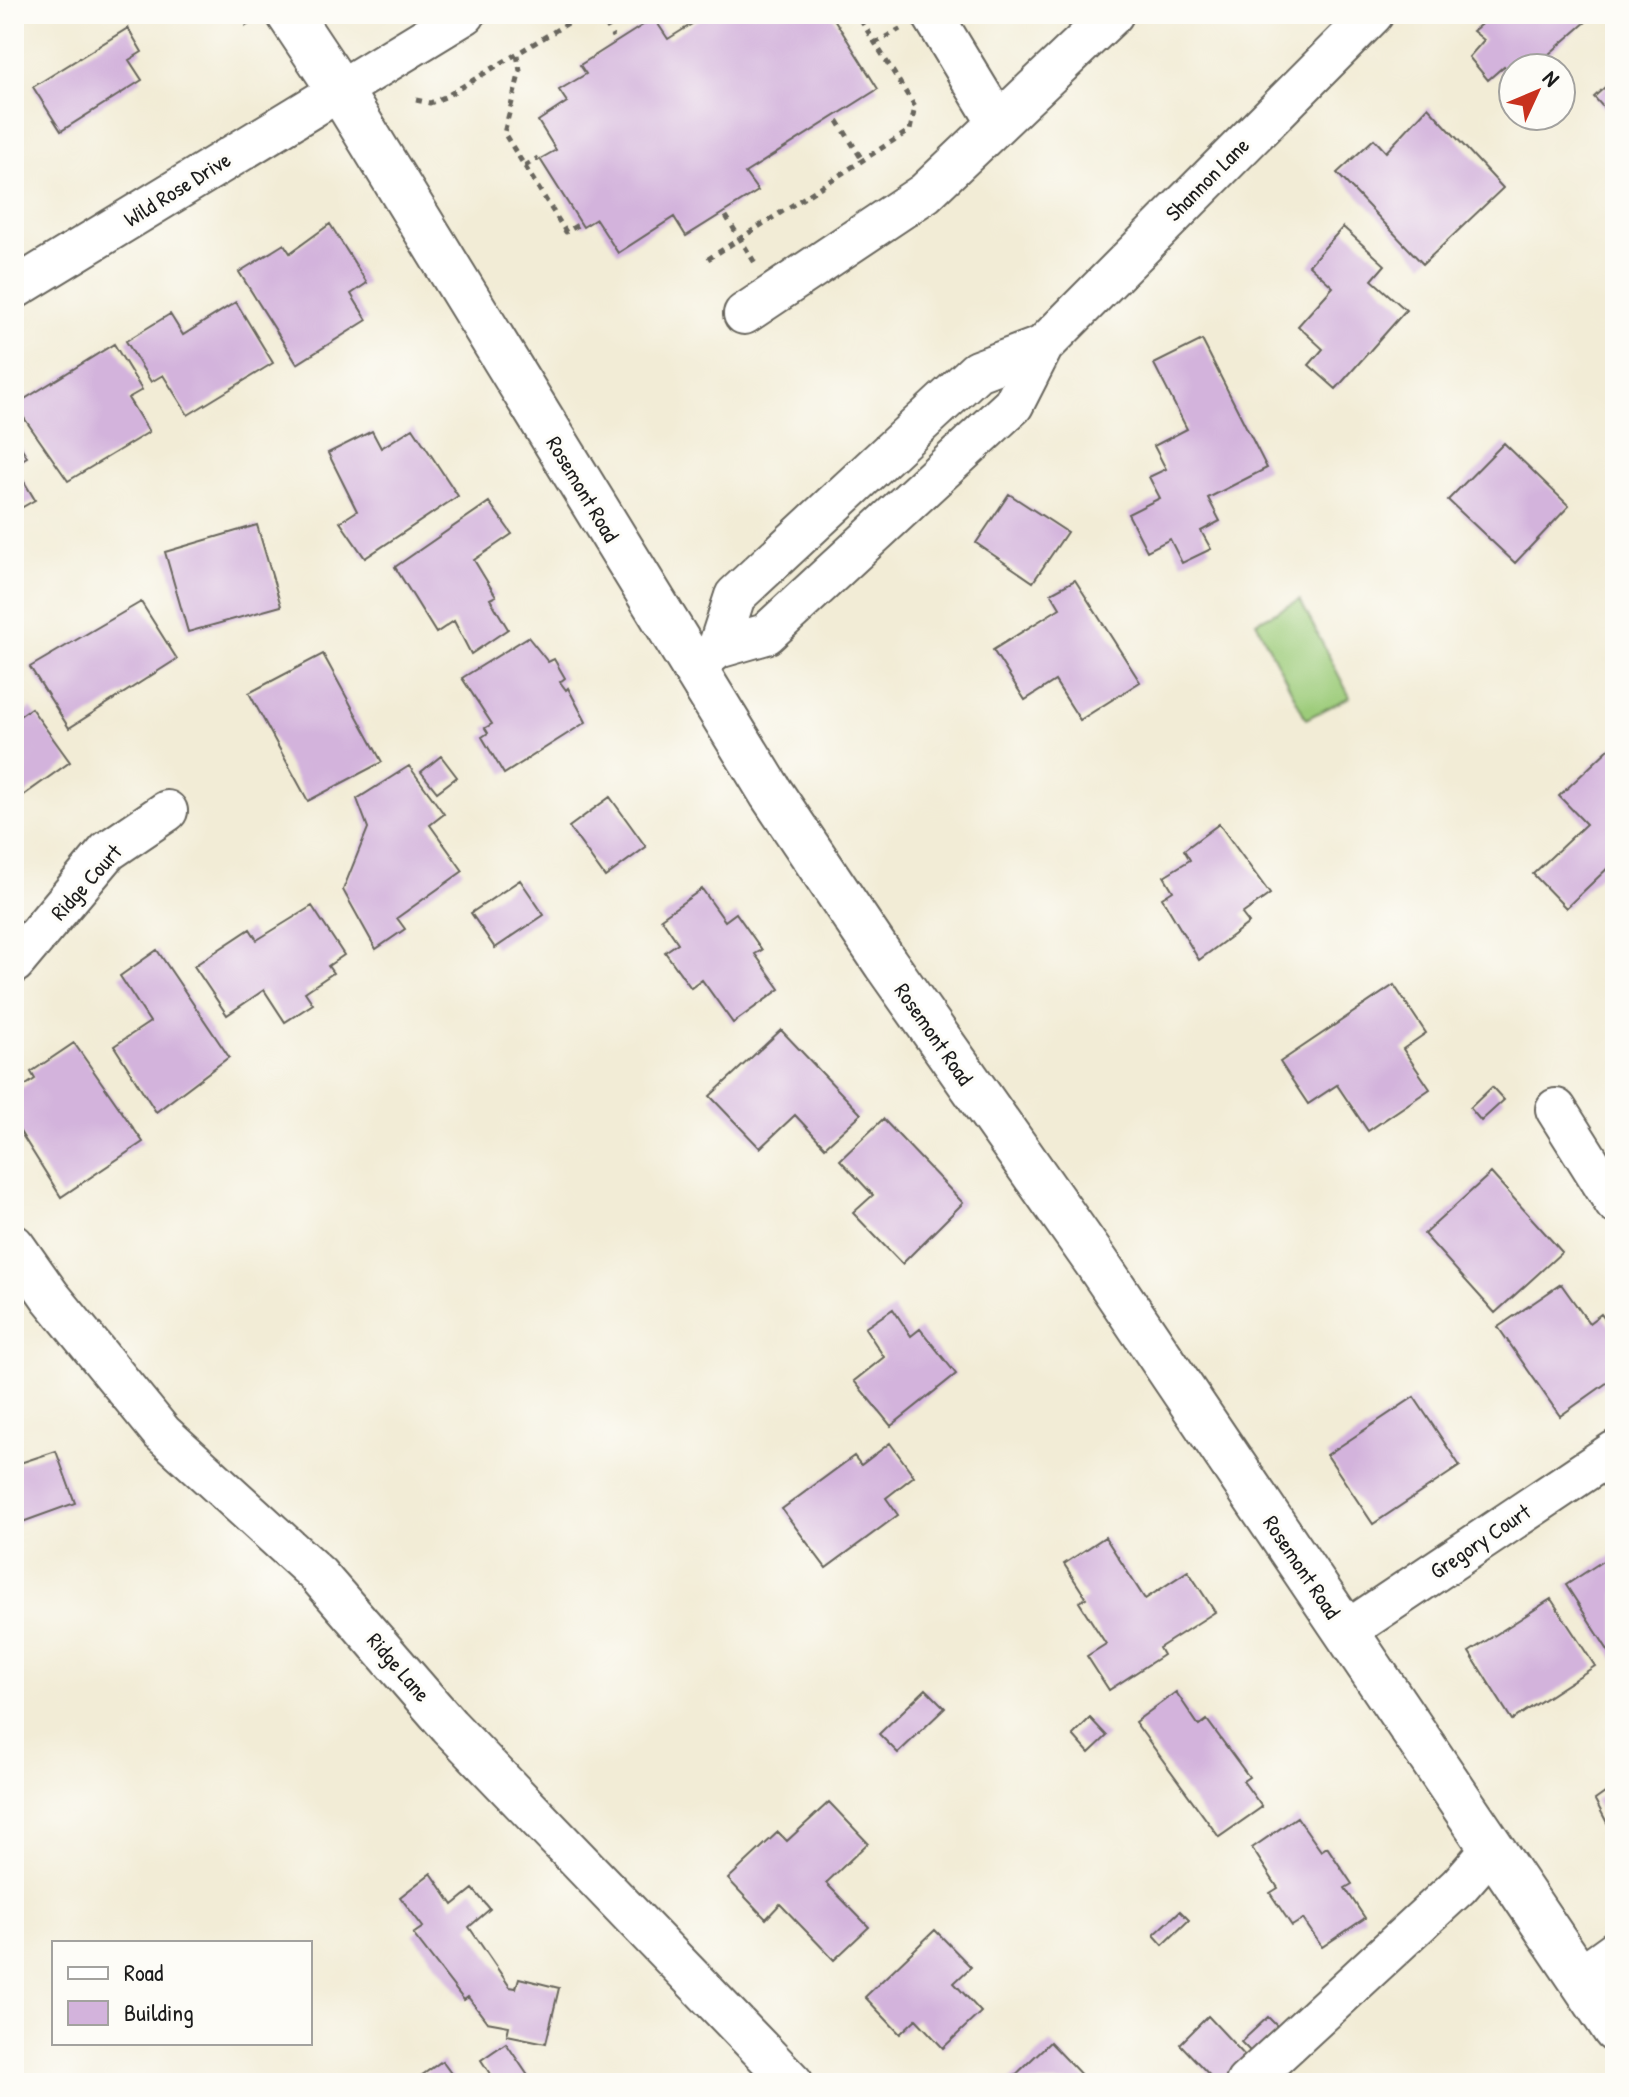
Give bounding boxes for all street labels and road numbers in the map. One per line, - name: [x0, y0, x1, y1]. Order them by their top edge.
- street label: Shannon Lane: [1158, 130, 1256, 228]
- street label: Wild Rose Drive: [118, 144, 236, 234]
- street label: Rosemont Road: [540, 430, 627, 548]
- street label: Ridge Court: [44, 837, 129, 927]
- street label: Rosemont Road: [888, 977, 981, 1091]
- street label: Gregory Court: [1424, 1496, 1536, 1586]
- street label: Rosemont Road: [1256, 1509, 1348, 1625]
- street label: Ridge Lane: [361, 1626, 438, 1708]

